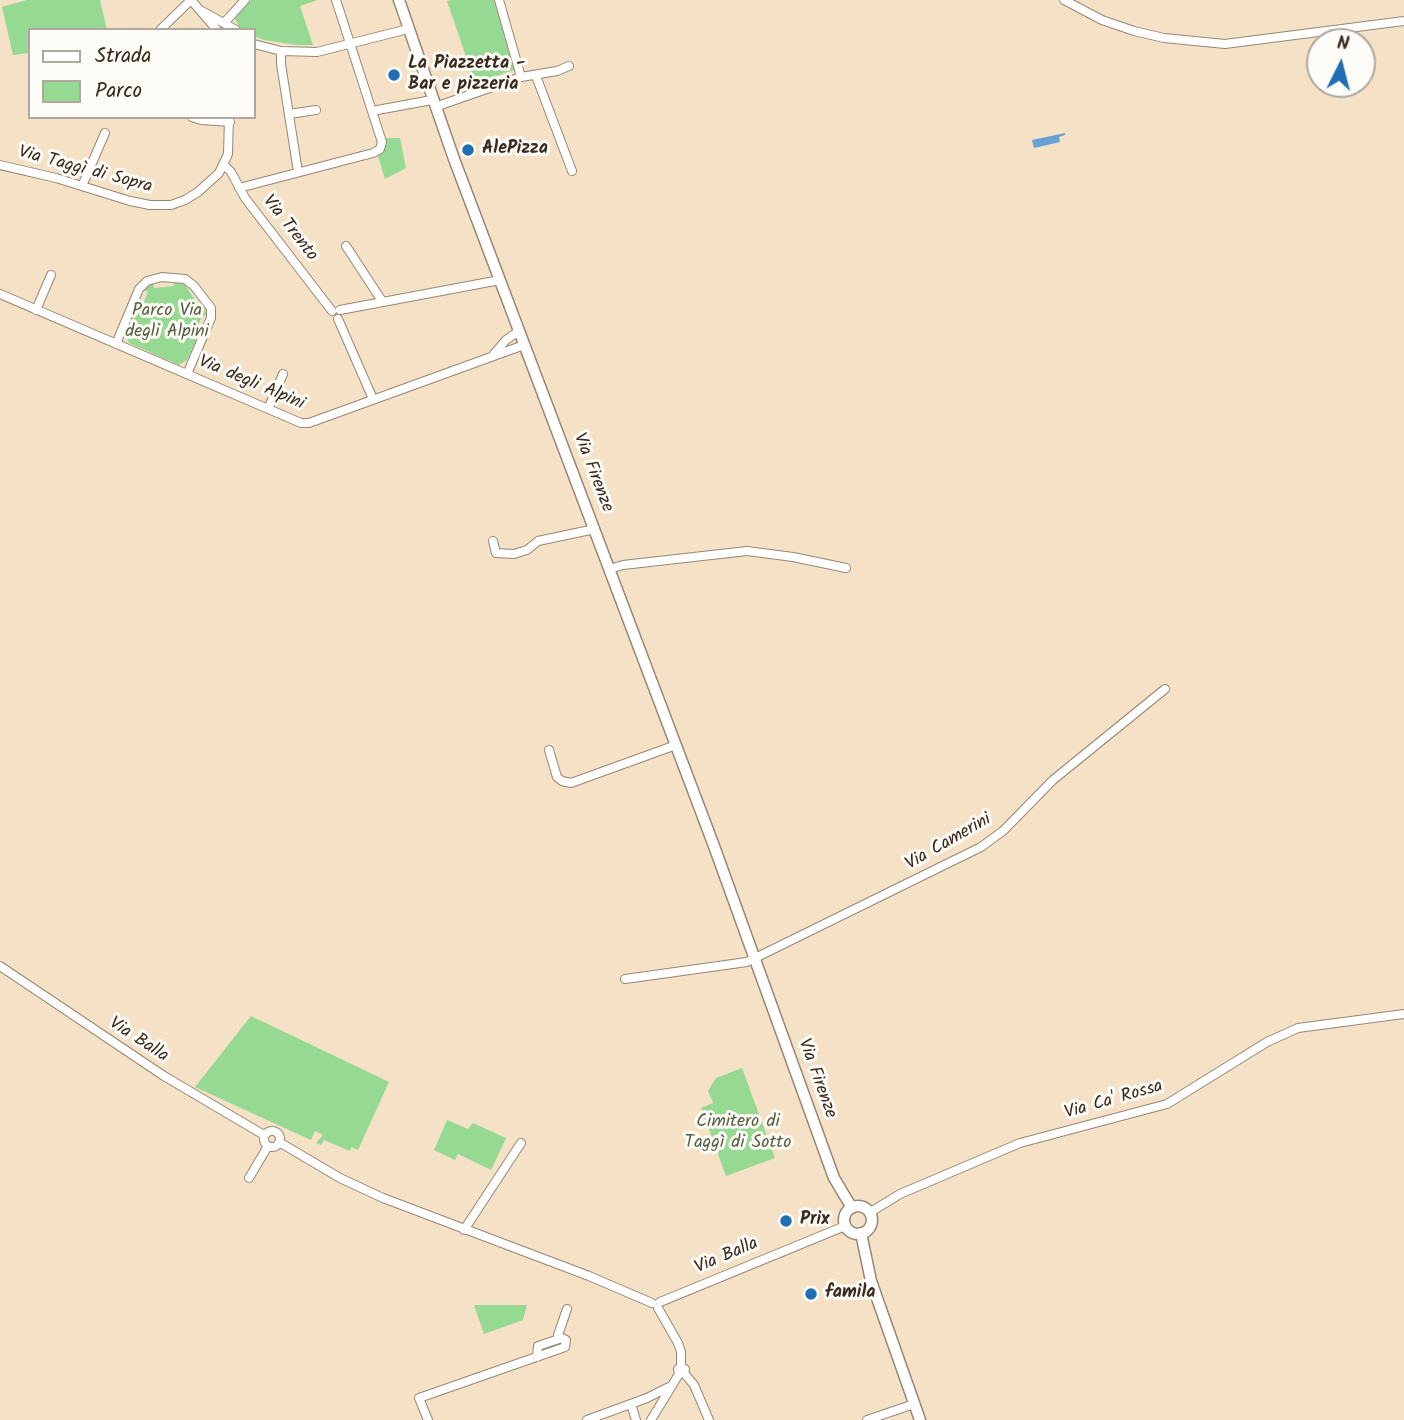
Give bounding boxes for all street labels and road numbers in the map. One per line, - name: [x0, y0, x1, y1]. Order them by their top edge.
- street label: Via Taggì di Sopra: [16, 143, 154, 199]
- street label: Via Trento: [257, 192, 321, 266]
- street label: Via degli Alpini: [195, 352, 307, 416]
- street label: Via Firenze: [567, 430, 617, 516]
- street label: Via Camerini: [902, 810, 996, 876]
- street label: Via Balla: [104, 1014, 172, 1068]
- street label: Via Firenze: [792, 1036, 840, 1122]
- street label: Via Ca' Rossa: [1062, 1077, 1166, 1125]
- street label: Via Balla: [692, 1234, 762, 1280]

